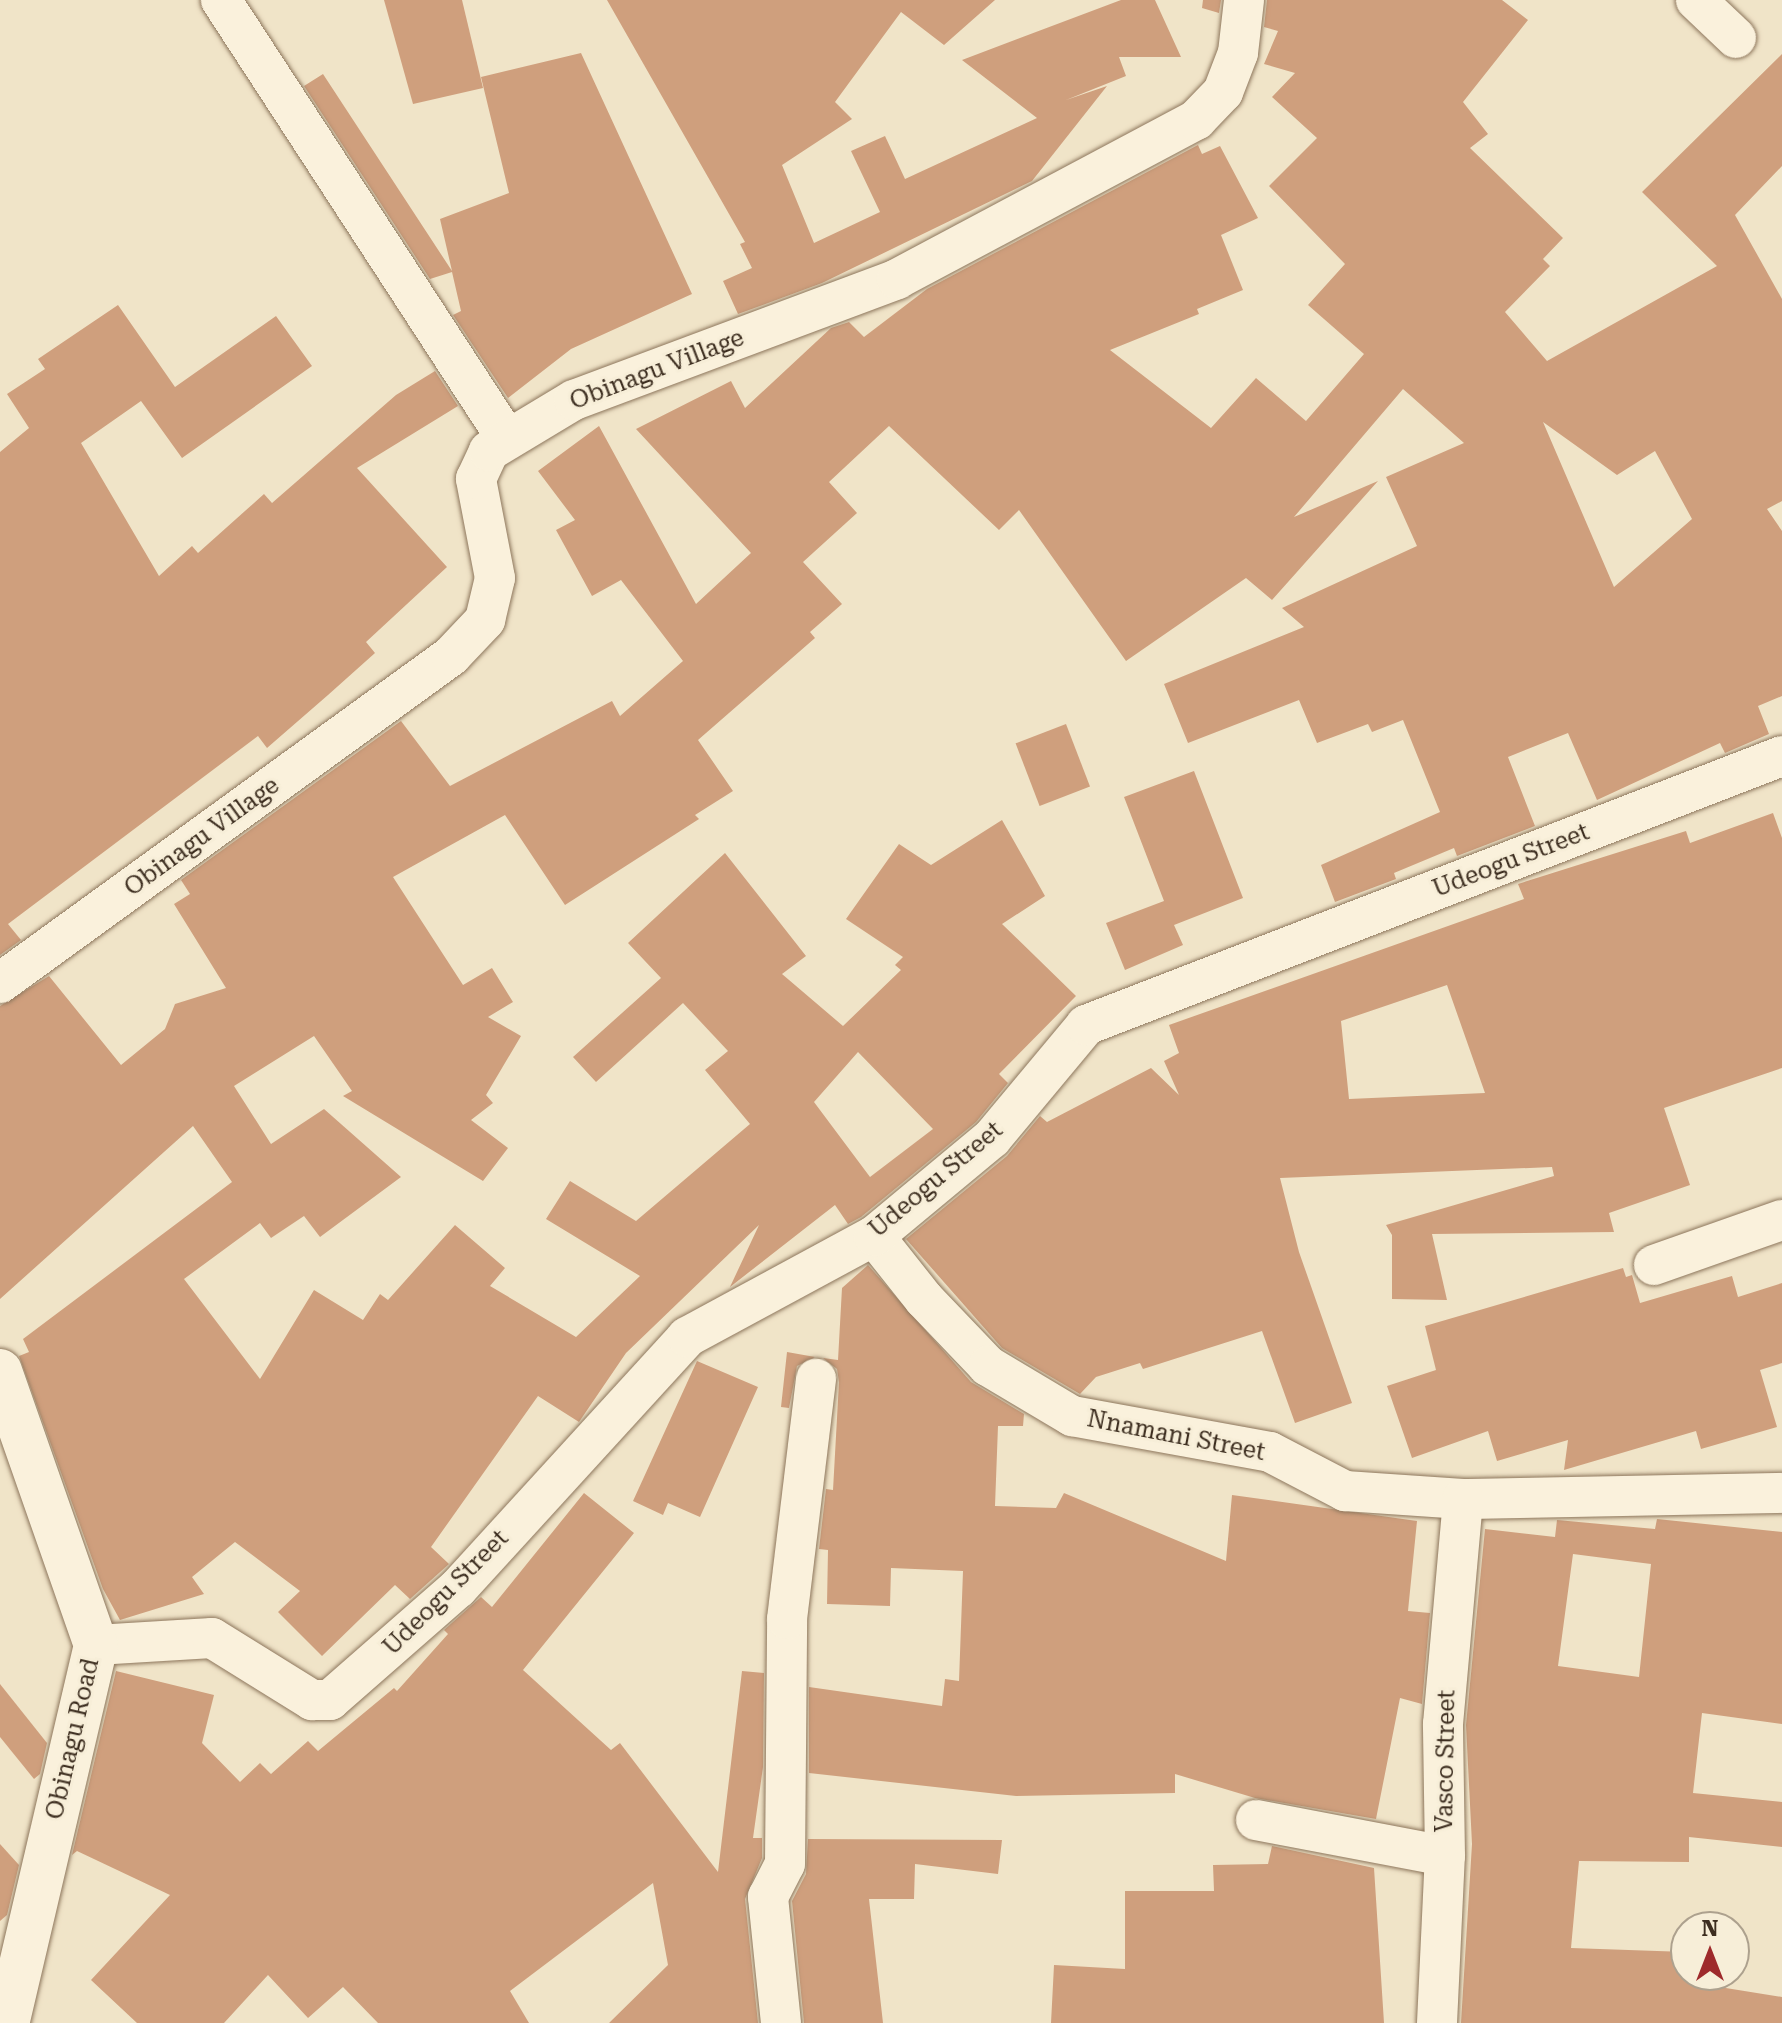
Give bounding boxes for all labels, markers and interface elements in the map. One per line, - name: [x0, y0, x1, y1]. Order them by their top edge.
- street label: Obinagu Village: [566, 324, 748, 416]
- street label: Obinagu Village: [119, 771, 285, 903]
- street label: Udeogu Street: [1429, 818, 1593, 904]
- street label: Udeogu Street: [863, 1116, 1009, 1244]
- street label: Nnamani Street: [1085, 1405, 1267, 1467]
- street label: Udeogu Street: [377, 1524, 515, 1662]
- street label: Obinagu Road: [40, 1656, 106, 1822]
- street label: Vasco Street: [1430, 1689, 1462, 1833]
- north arrow: [1670, 1911, 1750, 1991]
- text: N: [1702, 1916, 1718, 1941]

